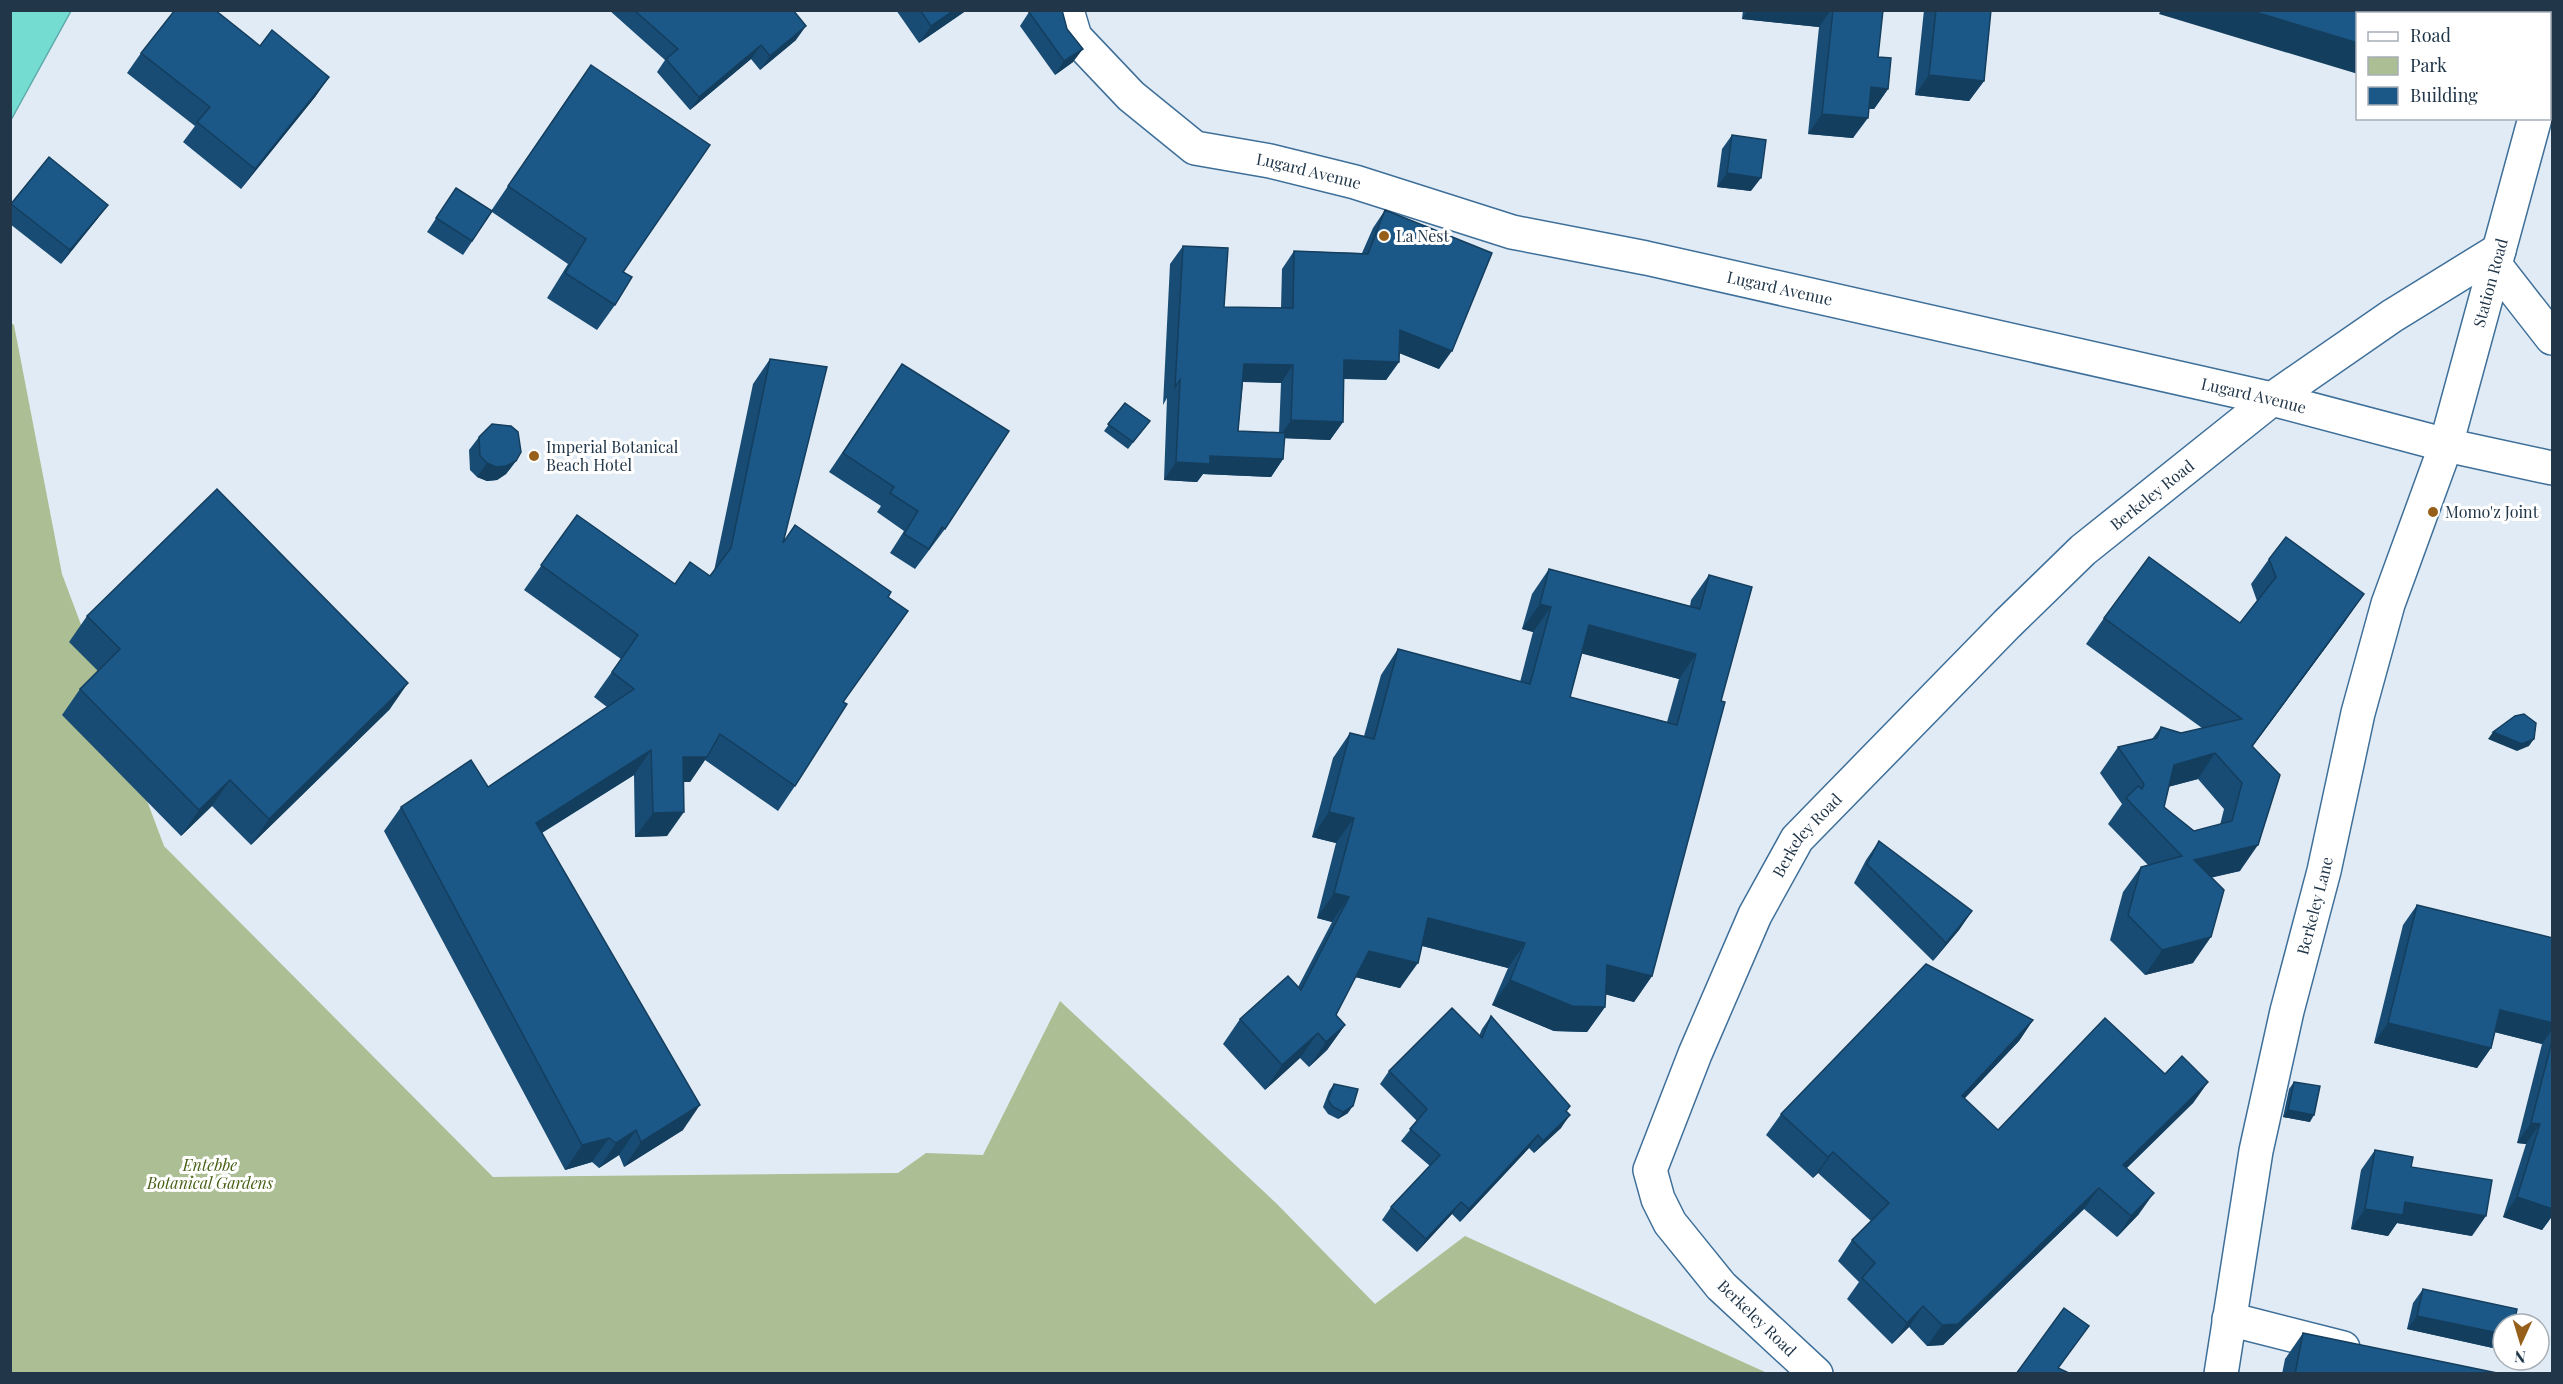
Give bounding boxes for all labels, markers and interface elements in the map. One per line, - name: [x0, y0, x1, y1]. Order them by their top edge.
- legend: [2356, 12, 2551, 120]
- text: Road: [2410, 23, 2451, 47]
- text: Park: [2410, 53, 2447, 77]
- text: Building: [2410, 83, 2478, 107]
- street label: Lugard Avenue: [1255, 148, 1364, 193]
- place label: La Nest: [1396, 225, 1449, 246]
- marker: La Nest: [1377, 229, 1391, 243]
- street label: Station Road: [2468, 236, 2512, 329]
- street label: Lugard Avenue: [1725, 266, 1835, 310]
- street label: Lugard Avenue: [2199, 372, 2309, 418]
- place label: Imperial Botanical Beach Hotel: [546, 436, 679, 475]
- marker: Imperial Botanical Beach Hotel: [527, 449, 541, 463]
- street label: Berkeley Road: [2105, 455, 2198, 534]
- place label: Momo'z Joint: [2445, 501, 2539, 522]
- marker: Momo'z Joint: [2426, 505, 2440, 519]
- street label: Berkeley Road: [1767, 789, 1846, 881]
- street label: Berkeley Lane: [2291, 855, 2337, 957]
- park label: Entebbe Botanical Gardens: [146, 1154, 273, 1193]
- street label: Berkeley Road: [1713, 1275, 1801, 1361]
- north arrow: [2491, 1312, 2551, 1372]
- text: N: [2513, 1347, 2526, 1368]

